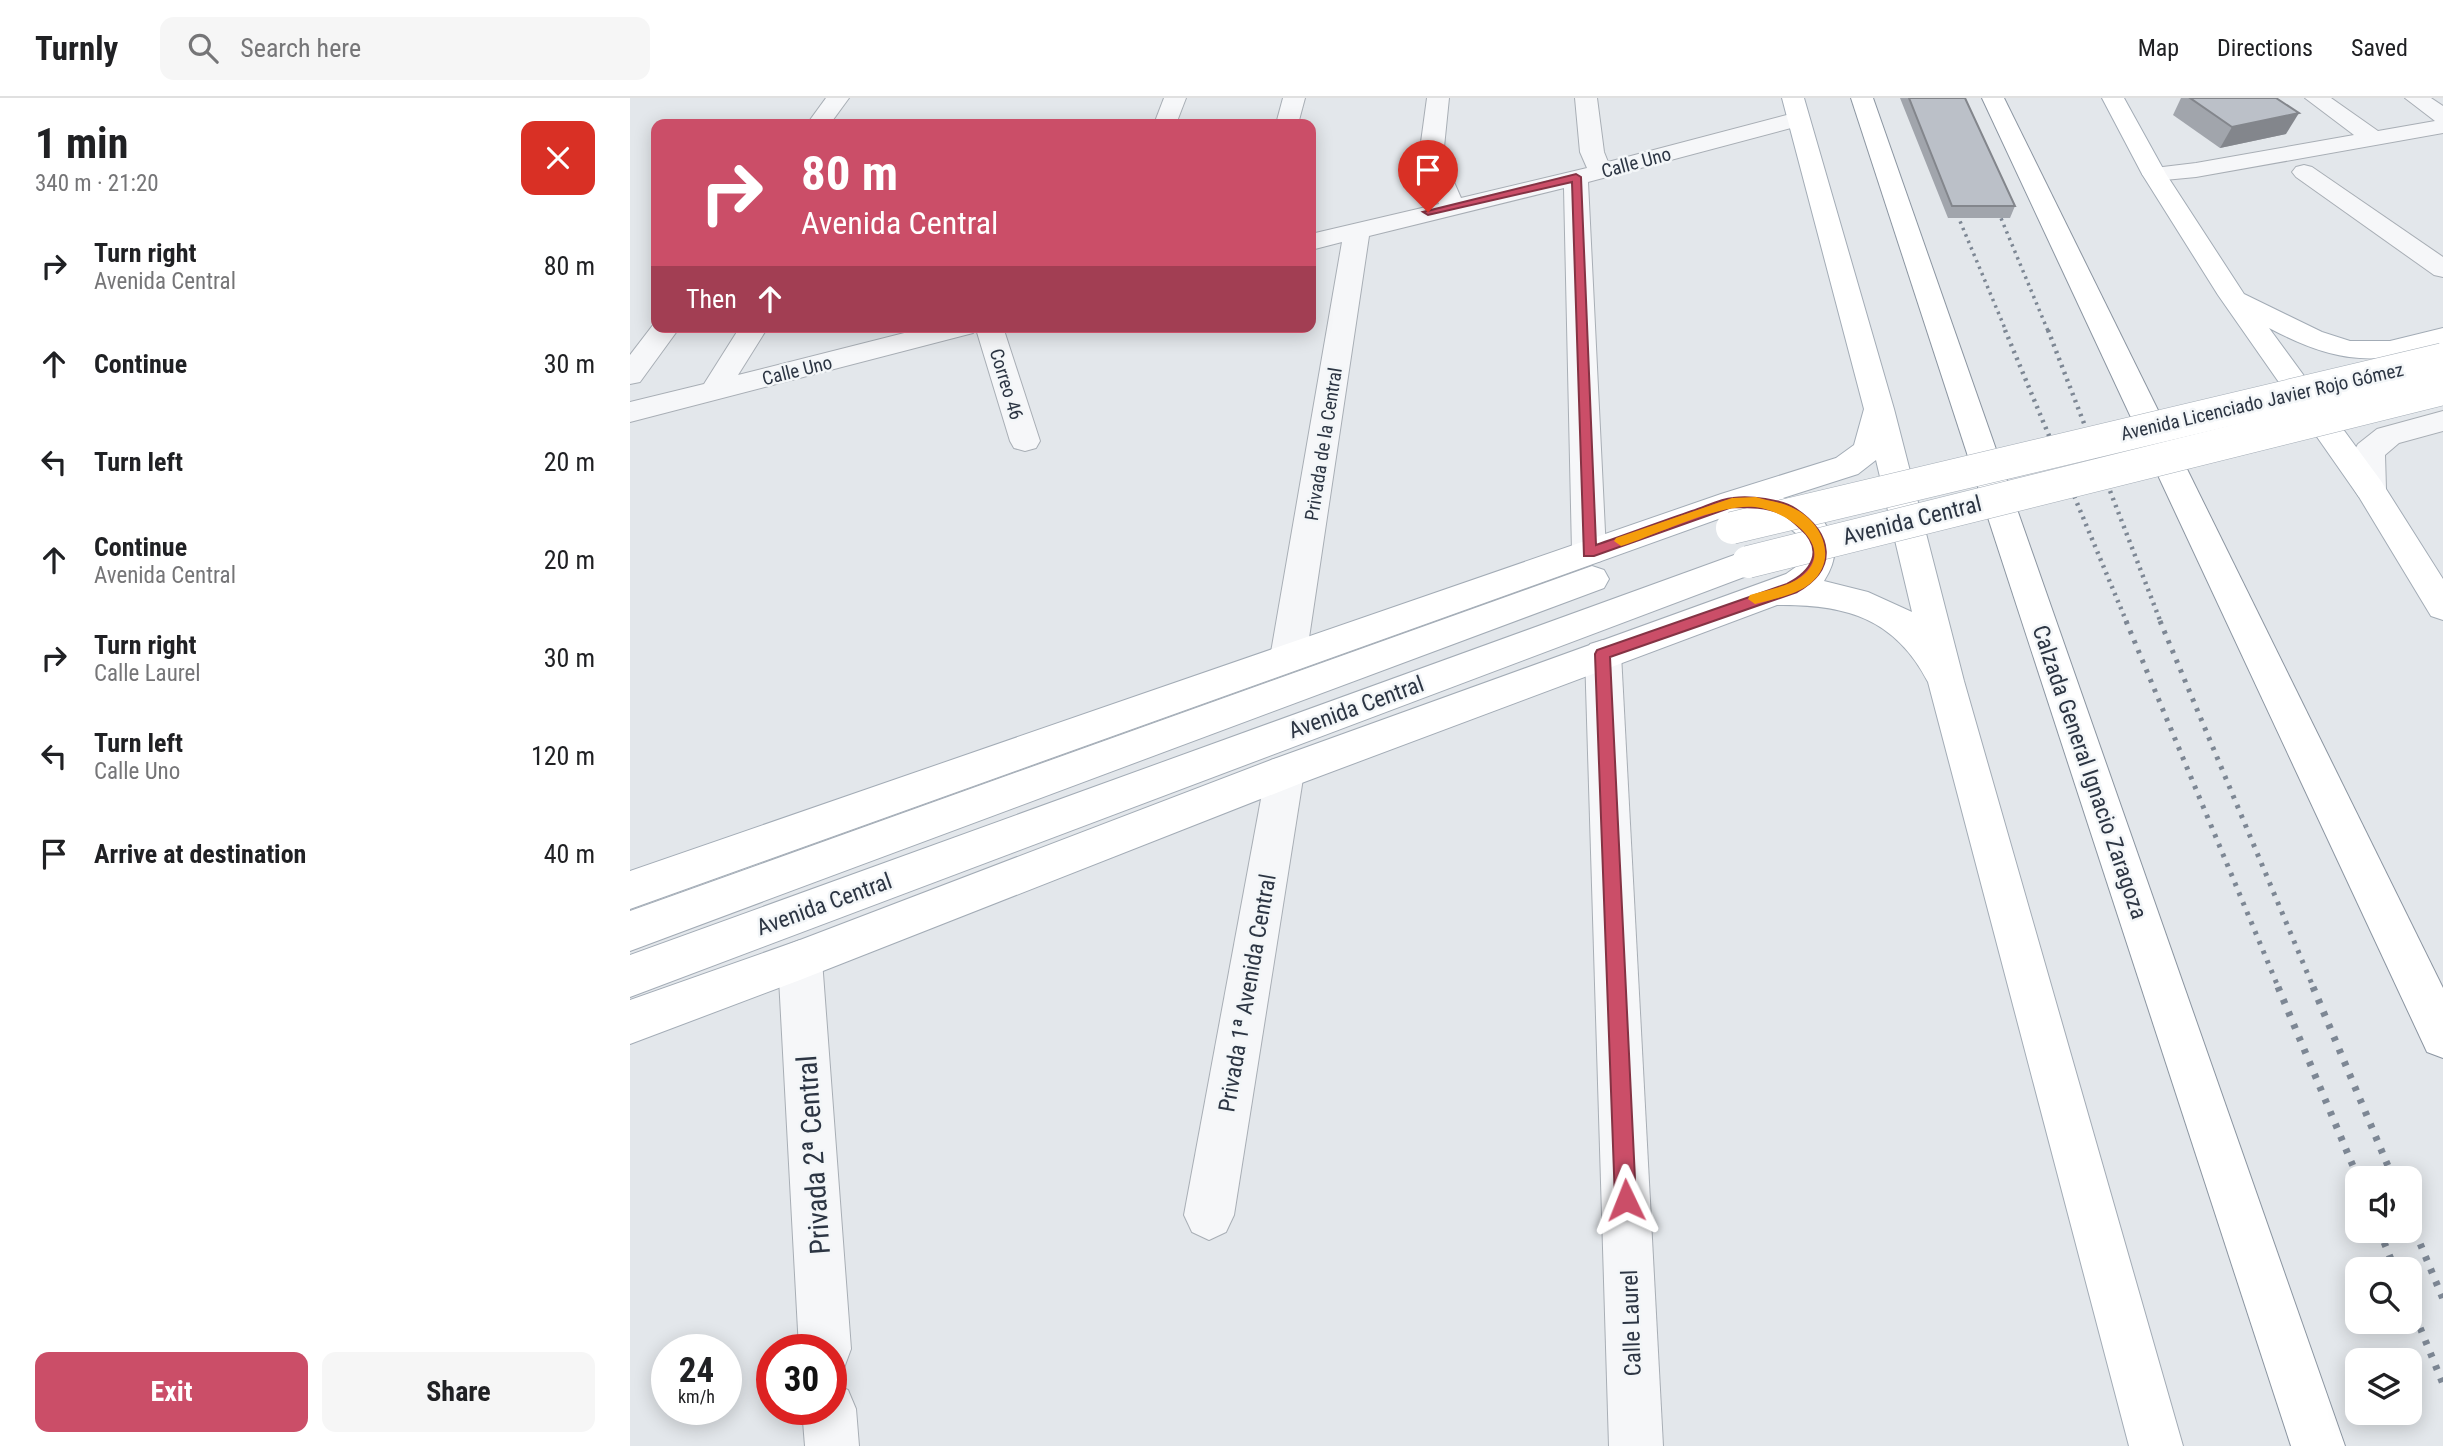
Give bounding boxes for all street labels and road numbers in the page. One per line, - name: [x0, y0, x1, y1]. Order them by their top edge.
- street label: Calle Uno: [1599, 142, 1674, 183]
- street label: Correo 46: [985, 346, 1028, 423]
- street label: Calle Uno: [760, 351, 834, 390]
- street label: Avenida Licenciado Javier Rojo Gómez: [2118, 358, 2406, 445]
- street label: Privada de la Central: [1300, 366, 1347, 522]
- street label: Avenida Central: [1840, 490, 1984, 551]
- street label: Calzada General Ignacio Zaragoza: [2026, 622, 2153, 923]
- street label: Avenida Central: [1285, 671, 1427, 744]
- street label: Avenida Central: [753, 868, 895, 941]
- street label: Privada 1ª Avenida Central: [1213, 872, 1282, 1114]
- street label: Privada 2ª Central: [790, 1054, 837, 1256]
- street label: Calle Laurel: [1616, 1269, 1647, 1377]

